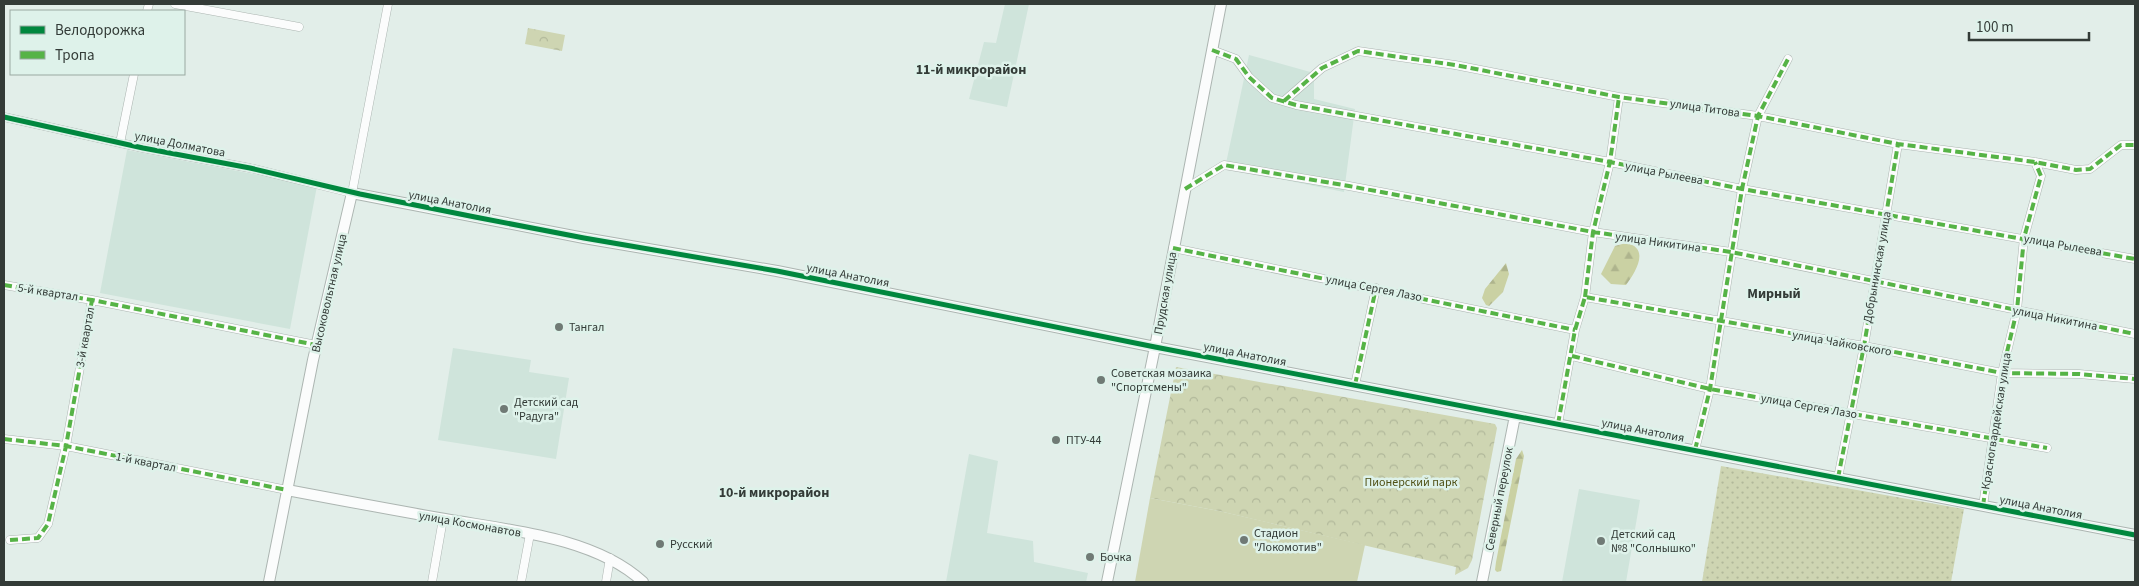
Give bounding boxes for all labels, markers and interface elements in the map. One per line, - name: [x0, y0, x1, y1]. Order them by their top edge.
- legend: [10, 10, 185, 75]
- scale bar: [1969, 10, 2089, 42]
- text: 100 m: [1976, 17, 2014, 38]
- text: Велодорожка: [55, 20, 145, 41]
- text: Тропа: [55, 45, 95, 66]
- district label: 11-й микрорайон: [916, 60, 1026, 80]
- street label: улица Титова: [1669, 95, 1741, 122]
- street label: улица Долматова: [133, 127, 227, 162]
- street label: улица Рылеева: [1623, 158, 1704, 189]
- street label: улица Анатолия: [407, 186, 493, 219]
- street label: Добрынинская улица: [1859, 210, 1896, 324]
- street label: улица Никитина: [1614, 228, 1702, 257]
- street label: улица Рылеева: [2022, 230, 2103, 261]
- street label: Высоковольтная улица: [308, 232, 351, 354]
- street label: Прудская улица: [1150, 250, 1181, 336]
- street label: улица Анатолия: [805, 259, 891, 292]
- street label: улица Сергея Лазо: [1324, 271, 1424, 306]
- street label: 5-й квартал: [16, 279, 79, 306]
- district label: Мирный: [1747, 284, 1801, 304]
- street label: улица Никитина: [2011, 302, 2099, 335]
- street label: 3-й квартал: [72, 306, 99, 369]
- place label: Тангал: [569, 319, 604, 336]
- marker: Тангал: [553, 321, 565, 333]
- street label: улица Чайковского: [1791, 326, 1893, 361]
- street label: улица Анатолия: [1202, 338, 1288, 371]
- street label: Красногвардейская улица: [1977, 351, 2016, 491]
- place label: Советская мозаика "Спортсмены": [1111, 365, 1212, 396]
- marker: Советская мозаика "Спортсмены": [1095, 374, 1107, 386]
- street label: улица Сергея Лазо: [1759, 390, 1859, 423]
- place label: Детский сад "Радуга": [514, 394, 579, 425]
- marker: Детский сад "Радуга": [498, 403, 510, 415]
- street label: улица Анатолия: [1600, 414, 1686, 447]
- place label: ПТУ-44: [1066, 432, 1102, 449]
- marker: ПТУ-44: [1050, 434, 1062, 446]
- street label: Северный переулок: [1481, 446, 1518, 552]
- street label: 1-й квартал: [114, 448, 178, 477]
- park label: Пионерский парк: [1364, 474, 1458, 491]
- district label: 10-й микрорайон: [719, 483, 829, 503]
- street label: улица Анатолия: [1998, 491, 2084, 524]
- street label: улица Космонавтов: [418, 507, 522, 542]
- place label: Стадион "Локомотив": [1254, 525, 1322, 556]
- place label: Детский сад №8 "Солнышко": [1611, 526, 1696, 557]
- marker: Стадион "Локомотив": [1238, 534, 1250, 546]
- marker: Детский сад №8 "Солнышко": [1595, 535, 1607, 547]
- place label: Русский: [670, 536, 713, 553]
- marker: Русский: [654, 538, 666, 550]
- place label: Бочка: [1100, 549, 1131, 566]
- marker: Бочка: [1084, 551, 1096, 563]

